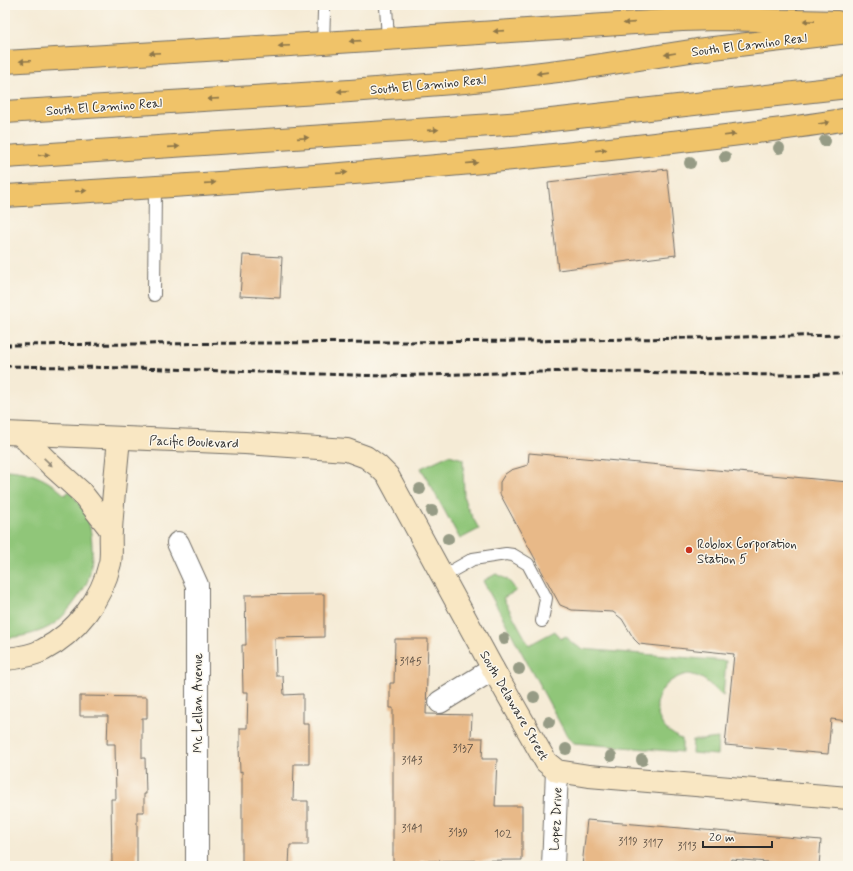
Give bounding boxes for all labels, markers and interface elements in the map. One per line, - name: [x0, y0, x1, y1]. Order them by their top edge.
- one-way arrow: [802, 18, 815, 24]
- one-way arrow: [623, 20, 635, 27]
- one-way arrow: [493, 28, 505, 35]
- street label: South El Camino Real: [690, 30, 808, 61]
- one-way arrow: [349, 37, 361, 44]
- one-way arrow: [278, 42, 291, 49]
- one-way arrow: [148, 50, 161, 56]
- one-way arrow: [664, 51, 676, 57]
- one-way arrow: [19, 57, 31, 64]
- one-way arrow: [536, 70, 548, 76]
- street label: South El Camino Real: [369, 72, 487, 99]
- one-way arrow: [337, 88, 349, 95]
- street label: South El Camino Real: [46, 95, 163, 120]
- one-way arrow: [207, 96, 219, 103]
- one-way arrow: [818, 120, 830, 126]
- one-way arrow: [427, 126, 439, 133]
- one-way arrow: [724, 132, 736, 138]
- one-way arrow: [297, 135, 309, 142]
- one-way arrow: [168, 143, 180, 150]
- one-way arrow: [595, 147, 607, 153]
- one-way arrow: [38, 151, 50, 158]
- one-way arrow: [466, 159, 478, 166]
- one-way arrow: [336, 170, 348, 177]
- one-way arrow: [204, 179, 216, 186]
- one-way arrow: [75, 188, 88, 194]
- street label: Pacific Boulevard: [149, 432, 239, 453]
- one-way arrow: [43, 457, 53, 467]
- place label: Roblox Corporation Station 5: [697, 536, 797, 568]
- marker: Roblox Corporation Station 5: [684, 545, 694, 555]
- street label: South Delaware Street: [475, 648, 552, 764]
- street label: Mc Lellan Avenue: [190, 653, 207, 753]
- house number: 3145: [400, 655, 423, 669]
- house number: 3137: [453, 742, 474, 756]
- house number: 3143: [401, 754, 423, 768]
- street label: Lopez Drive: [546, 787, 567, 851]
- house number: 3141: [401, 822, 423, 836]
- scale bar: [703, 823, 772, 849]
- house number: 3139: [448, 826, 468, 840]
- house number: 102: [494, 827, 512, 841]
- text: 20 m: [709, 830, 735, 846]
- house number: 3119: [618, 835, 638, 849]
- house number: 3117: [643, 837, 664, 851]
- house number: 3113: [678, 840, 697, 854]

